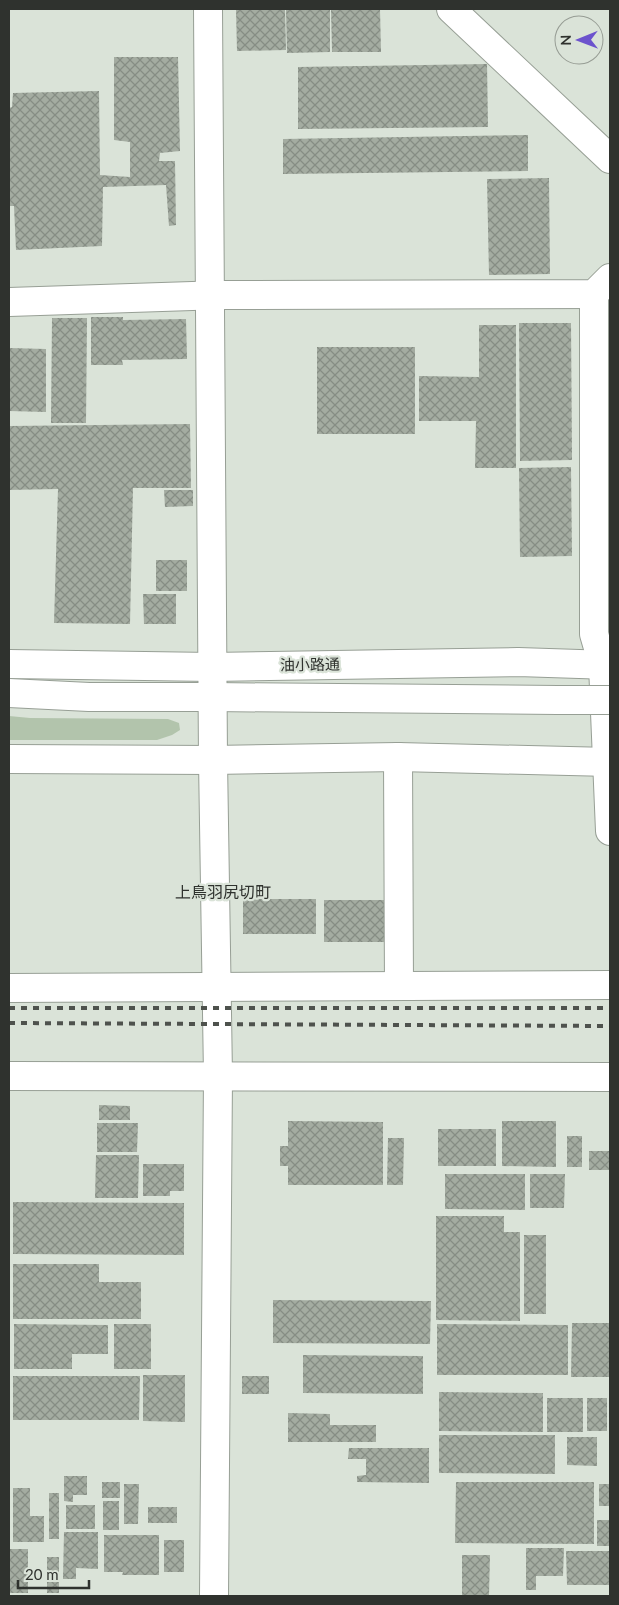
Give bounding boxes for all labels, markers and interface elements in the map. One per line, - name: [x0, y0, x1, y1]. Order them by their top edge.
- north arrow: [554, 15, 604, 65]
- text: N: [557, 35, 574, 46]
- street label: 油小路通: [280, 654, 340, 674]
- district label: 上鳥羽尻切町: [175, 882, 271, 901]
- scale bar: [18, 1558, 89, 1590]
- text: 20 m: [25, 1565, 59, 1583]

